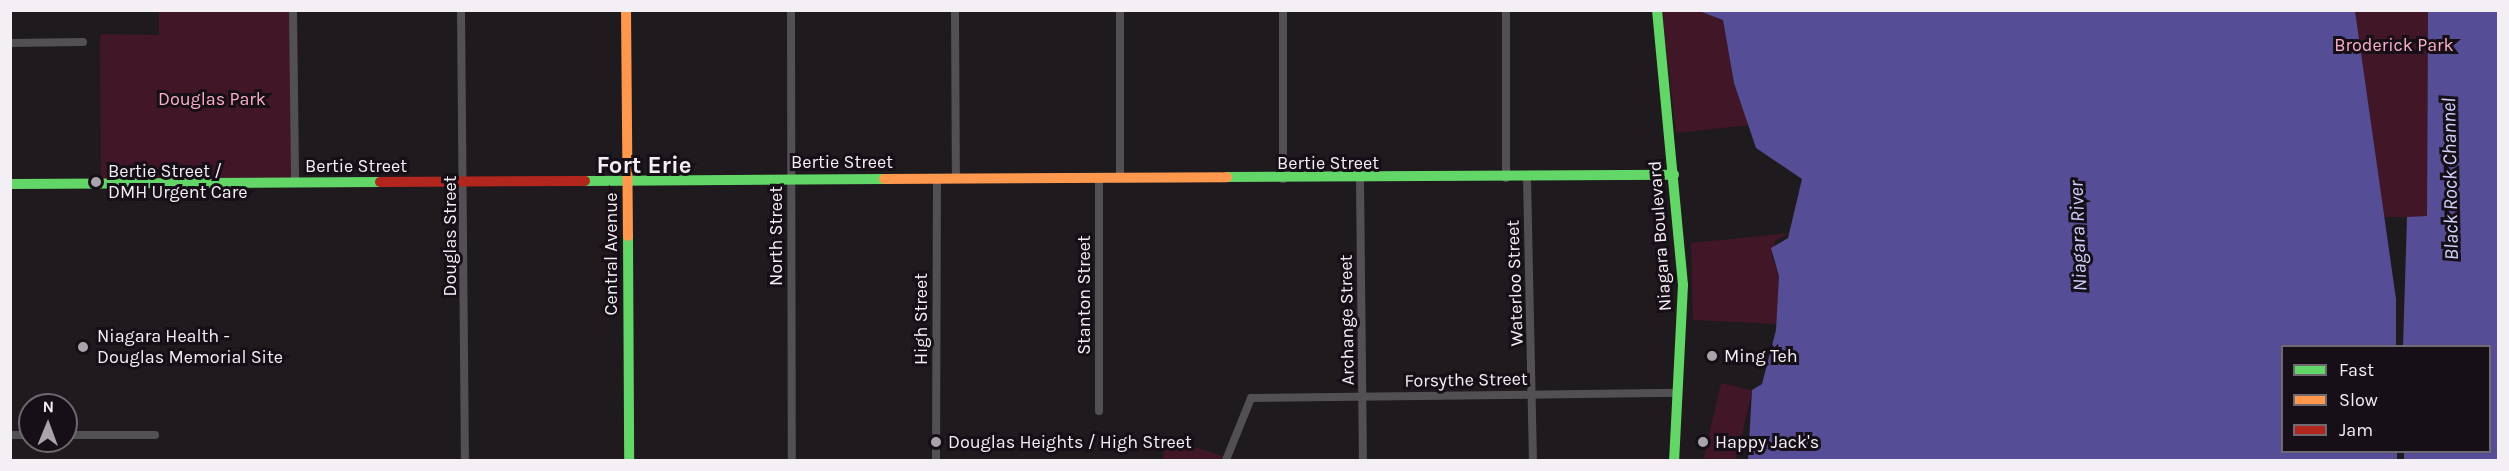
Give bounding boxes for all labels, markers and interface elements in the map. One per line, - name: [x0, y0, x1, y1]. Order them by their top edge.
- park label: Broderick Park: [2334, 34, 2454, 56]
- park label: Douglas Park: [158, 88, 266, 110]
- water label: Black Rock Channel: [2437, 98, 2463, 260]
- street label: Bertie Street: [791, 151, 893, 173]
- district label: Fort Erie: [597, 152, 691, 180]
- street label: Bertie Street: [1277, 152, 1379, 174]
- street label: Bertie Street: [305, 155, 407, 177]
- street label: Niagara Boulevard: [1644, 160, 1676, 312]
- place label: Bertie Street / DMH Urgent Care: [108, 161, 247, 204]
- marker: Bertie Street / DMH Urgent Care: [89, 175, 103, 189]
- street label: Douglas Street: [439, 176, 461, 296]
- water label: Niagara River: [2064, 180, 2092, 292]
- street label: North Street: [765, 186, 787, 286]
- street label: Central Avenue: [600, 193, 622, 315]
- street label: Waterloo Street: [1502, 219, 1528, 347]
- street label: Stanton Street: [1073, 235, 1095, 355]
- street label: Archange Street: [1335, 254, 1359, 386]
- street label: High Street: [910, 273, 932, 365]
- place label: Niagara Health - Douglas Memorial Site: [97, 326, 283, 368]
- marker: Niagara Health - Douglas Memorial Site: [74, 338, 92, 356]
- place label: Ming Teh: [1724, 345, 1798, 367]
- legend: [2281, 345, 2491, 453]
- marker: Ming Teh: [1705, 349, 1719, 363]
- text: Fast: [2339, 359, 2374, 381]
- street label: Forsythe Street: [1404, 368, 1528, 392]
- text: Slow: [2339, 389, 2378, 411]
- north arrow: [18, 393, 78, 453]
- text: N: [42, 397, 54, 416]
- text: Jam: [2339, 419, 2373, 441]
- place label: Douglas Heights / High Street: [948, 431, 1192, 453]
- place label: Happy Jack's: [1715, 431, 1819, 453]
- marker: Douglas Heights / High Street: [929, 435, 943, 449]
- marker: Happy Jack's: [1696, 435, 1710, 449]

